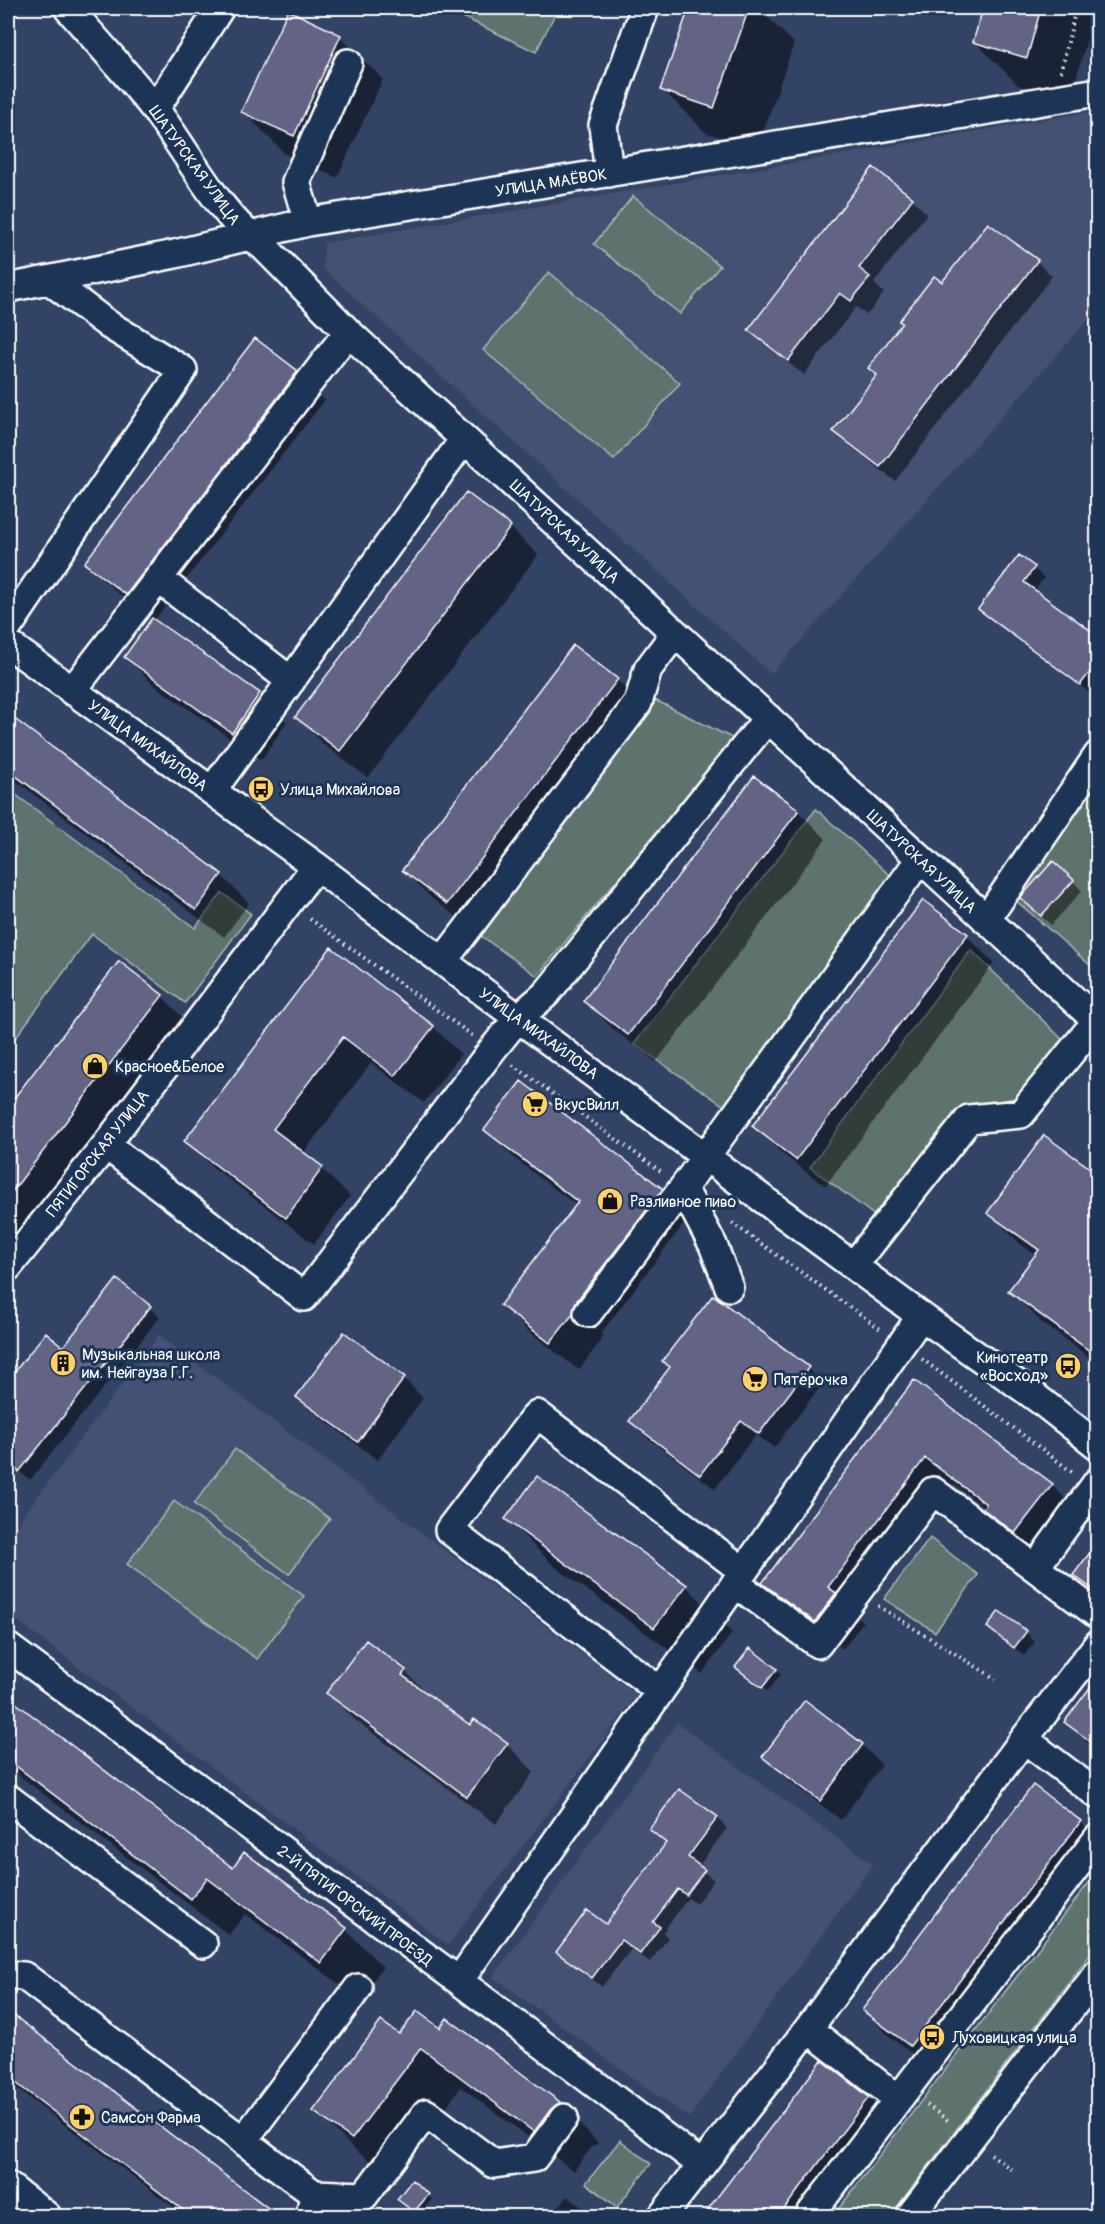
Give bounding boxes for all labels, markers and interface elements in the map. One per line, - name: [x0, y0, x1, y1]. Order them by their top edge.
- street label: ШАТУРСКАЯ УЛИЦА: [144, 102, 244, 229]
- street label: УЛИЦА МАЁВОК: [494, 164, 608, 202]
- street label: ШАТУРСКАЯ УЛИЦА: [505, 476, 623, 588]
- street label: УЛИЦА МИХАЙЛОВА: [84, 696, 211, 796]
- bus stop icon: Улица Михайлова: [246, 774, 276, 804]
- place label: Улица Михайлова: [280, 780, 400, 800]
- street label: ШАТУРСКАЯ УЛИЦА: [862, 806, 980, 918]
- street label: УЛИЦА МИХАЙЛОВА: [475, 984, 602, 1084]
- shop icon: Красное&Белое: [80, 1051, 110, 1081]
- place label: Красное&Белое: [115, 1057, 224, 1077]
- street label: ПЯТИГОРСКАЯ УЛИЦА: [42, 1086, 154, 1221]
- supermarket icon: ВкусВилл: [520, 1089, 550, 1119]
- place label: ВкусВилл: [554, 1095, 619, 1115]
- shop icon: Разливное пиво: [595, 1186, 625, 1216]
- place label: Разливное пиво: [630, 1192, 737, 1212]
- place label: Музыкальная школа им. Нейгауза Г.Г.: [82, 1345, 220, 1383]
- building icon: Музыкальная школа им. Нейгауза Г.Г.: [48, 1348, 78, 1378]
- place label: Кинотеатр «Восход»: [976, 1348, 1048, 1386]
- bus stop icon: Кинотеатр «Восход»: [1053, 1351, 1083, 1381]
- supermarket icon: Пятёрочка: [740, 1364, 770, 1394]
- place label: Пятёрочка: [774, 1370, 848, 1390]
- street label: 2-Й ПЯТИГОРСКИЙ ПРОЕЗД: [273, 1841, 436, 1971]
- bus stop icon: Луховицкая улица: [917, 2022, 947, 2052]
- place label: Луховицкая улица: [951, 2028, 1077, 2048]
- pharmacy icon: Самсон Фарма: [67, 2102, 97, 2132]
- place label: Самсон Фарма: [101, 2108, 201, 2128]

